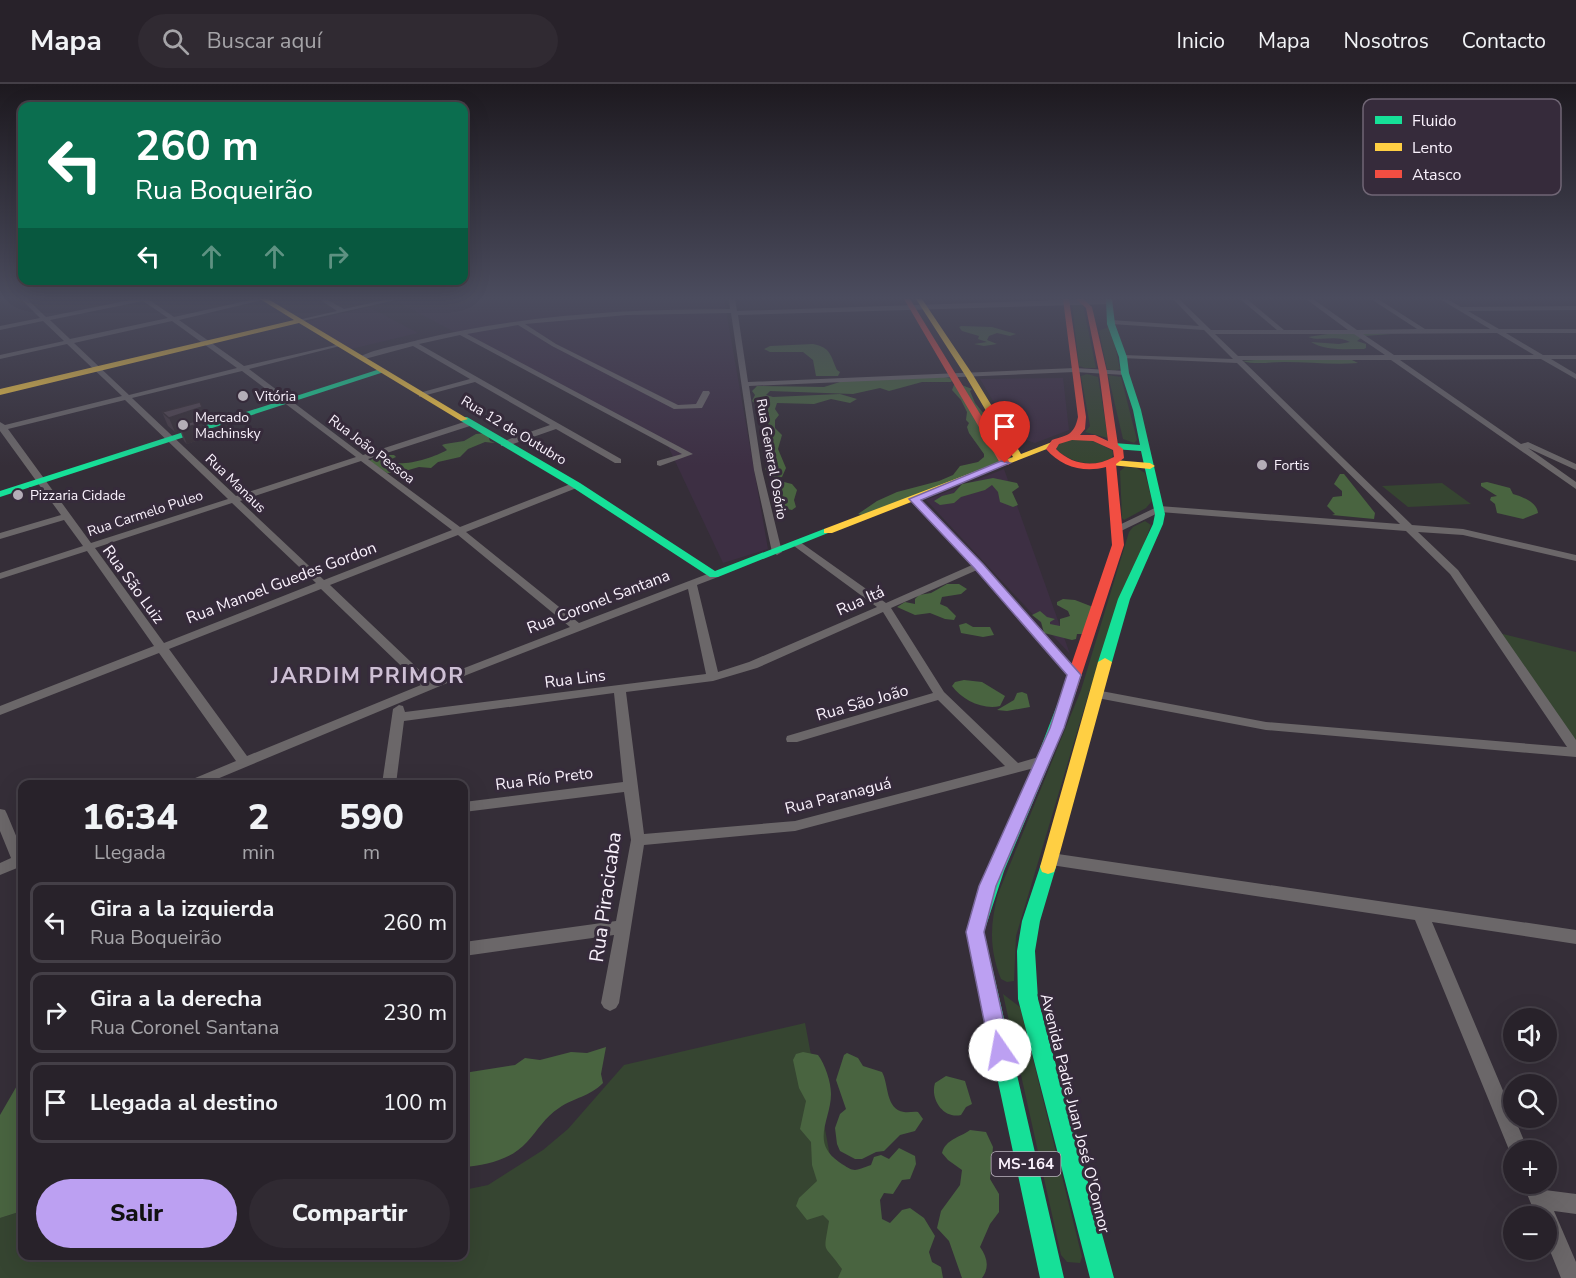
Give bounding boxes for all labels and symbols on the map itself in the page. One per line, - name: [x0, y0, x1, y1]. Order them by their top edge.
- legend: [1363, 99, 1561, 195]
- text: Fluido: [1412, 110, 1457, 132]
- text: Lento: [1412, 137, 1453, 159]
- text: Atasco: [1412, 164, 1461, 186]
- place label: Vitória: [254, 387, 296, 406]
- marker: Vitória: [236, 389, 250, 403]
- street label: Rua 12 de Outubro: [457, 391, 570, 470]
- street label: Rua General Osório: [752, 397, 792, 521]
- pin: [979, 401, 1030, 463]
- place label: Mercado Machinsky: [195, 408, 262, 443]
- street label: Rua João Pessoa: [324, 411, 419, 488]
- marker: Mercado Machinsky: [176, 418, 190, 432]
- street label: Rua Manaus: [201, 450, 270, 517]
- place label: Fortis: [1274, 456, 1310, 475]
- marker: Fortis: [1255, 458, 1269, 472]
- place label: Pizzaria Cidade: [30, 486, 126, 505]
- street label: Rua Carmelo Puleo: [85, 486, 206, 541]
- marker: Pizzaria Cidade: [11, 488, 25, 502]
- street label: Rua Manoel Guedes Gordon: [183, 536, 380, 629]
- street label: Rua São Luiz: [97, 541, 169, 628]
- street label: Rua Coronel Santana: [524, 565, 673, 639]
- street label: Rua Itá: [833, 581, 888, 621]
- district label: JARDIM PRIMOR: [270, 661, 465, 691]
- street label: Rua Lins: [543, 664, 607, 694]
- street label: Rua São João: [814, 679, 911, 727]
- street label: Rua Río Preto: [494, 762, 594, 796]
- street label: Rua Paranaguá: [783, 772, 894, 820]
- street label: Rua Piracicaba: [583, 830, 628, 964]
- street label: Avenida Padre Juan José O'Connor: [1035, 991, 1116, 1236]
- position arrow: [968, 1018, 1032, 1082]
- road number: MS-164: [992, 1152, 1060, 1176]

